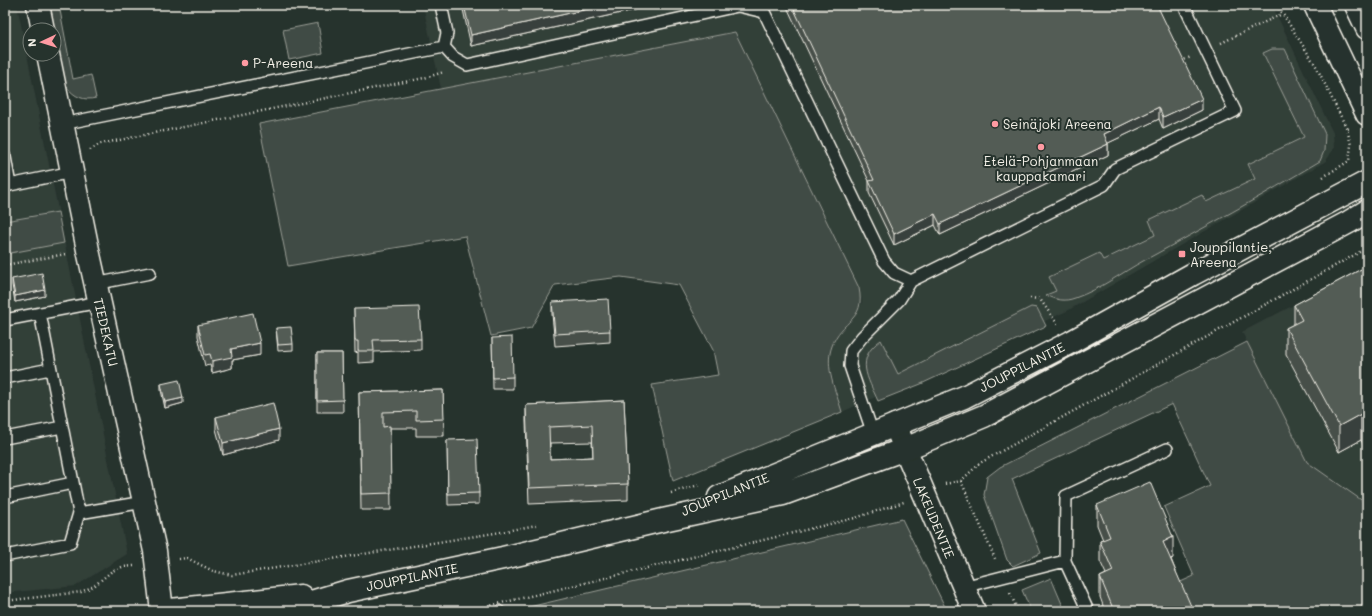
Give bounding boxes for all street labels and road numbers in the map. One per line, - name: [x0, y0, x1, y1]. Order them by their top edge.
- street label: TIEDEKATU: [90, 296, 123, 368]
- street label: JOUPPILANTIE: [976, 338, 1067, 395]
- street label: JOUPPILANTIE: [678, 468, 771, 519]
- street label: LAKEUDENTIE: [910, 475, 959, 561]
- street label: JOUPPILANTIE: [364, 558, 459, 595]

